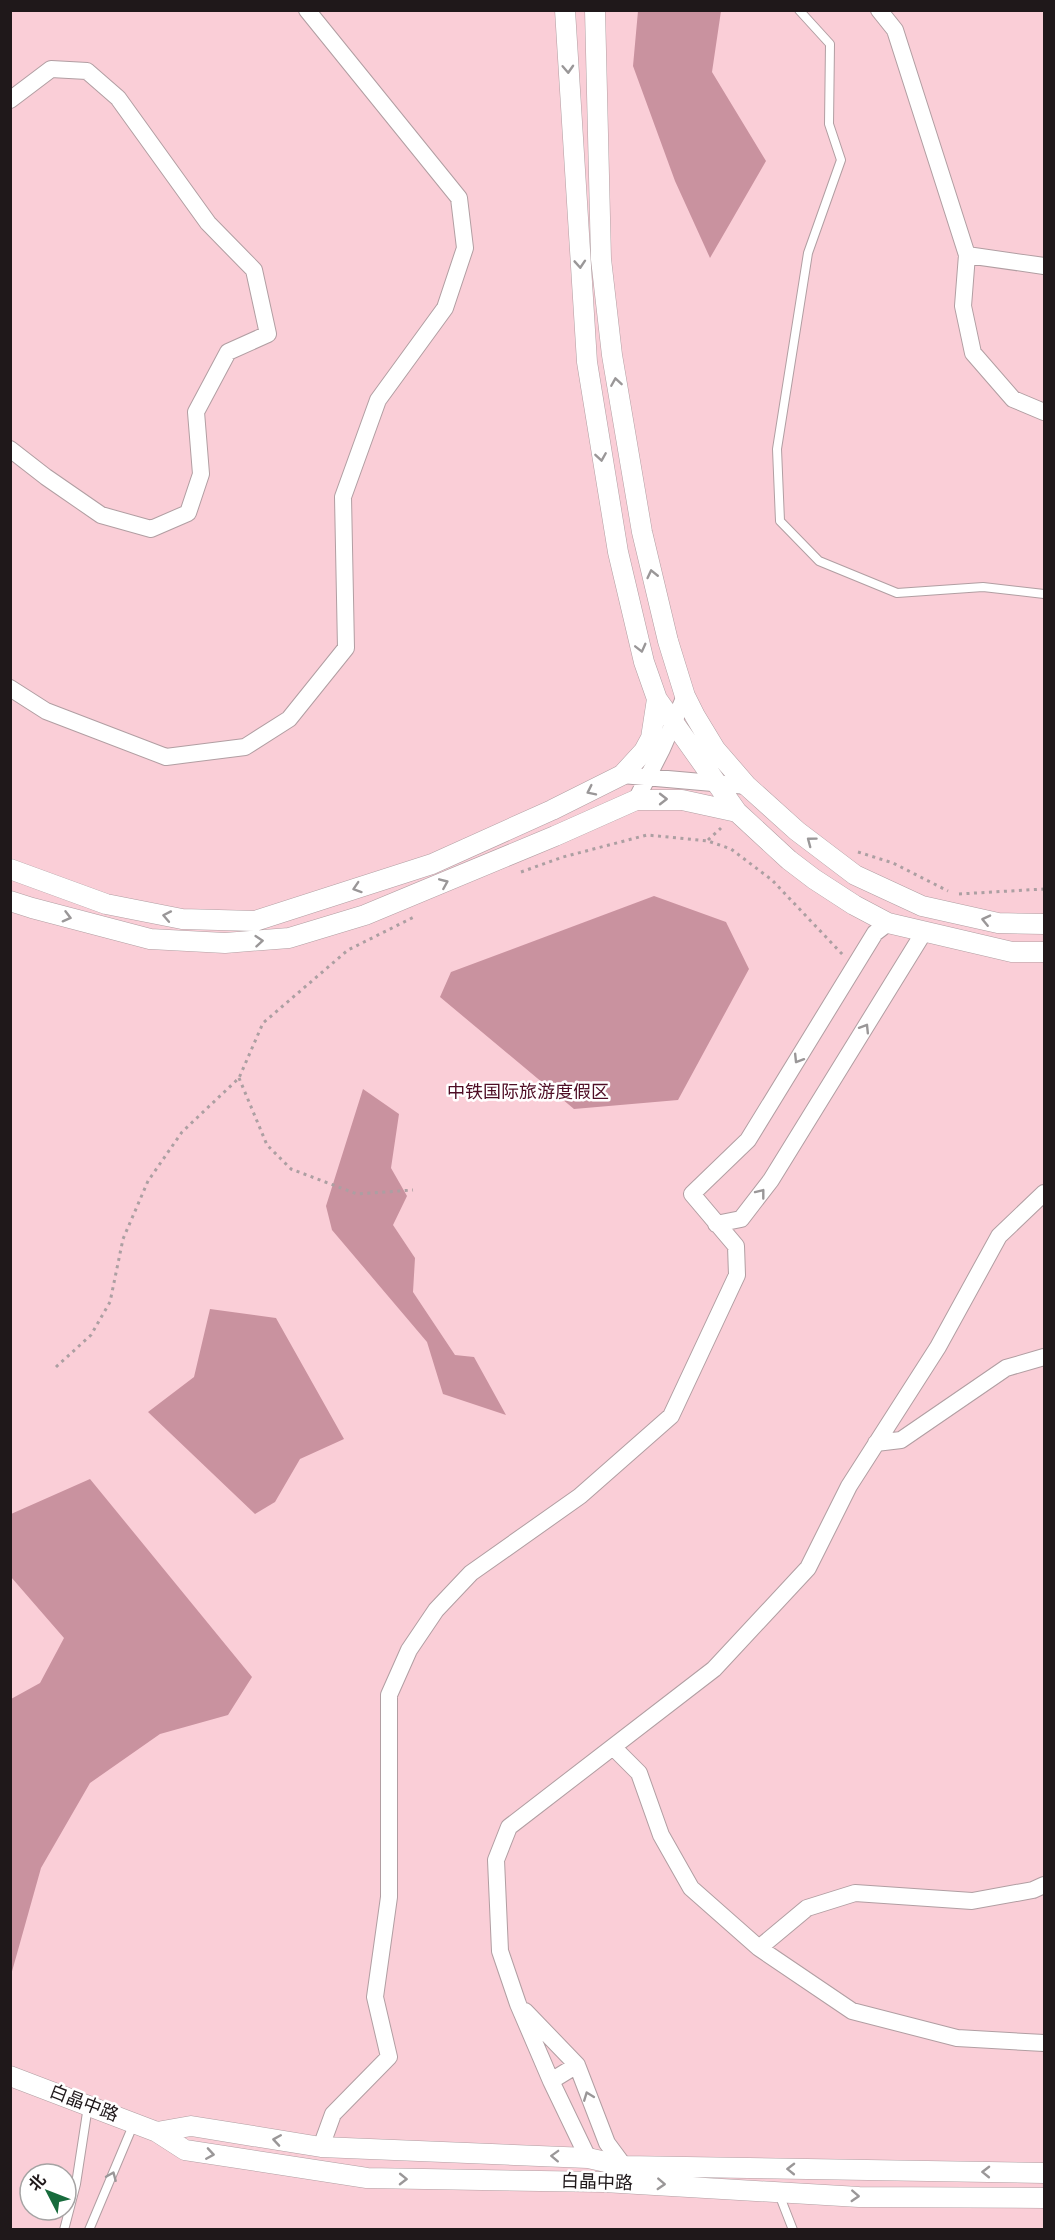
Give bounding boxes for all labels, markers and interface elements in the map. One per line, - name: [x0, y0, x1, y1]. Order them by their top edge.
- one-way arrow: [561, 64, 574, 73]
- one-way arrow: [573, 259, 586, 268]
- one-way arrow: [611, 378, 623, 387]
- one-way arrow: [594, 452, 607, 462]
- one-way arrow: [647, 569, 660, 579]
- one-way arrow: [633, 643, 646, 653]
- one-way arrow: [586, 783, 597, 795]
- one-way arrow: [659, 793, 668, 805]
- one-way arrow: [807, 838, 818, 849]
- one-way arrow: [437, 878, 448, 890]
- one-way arrow: [352, 881, 363, 893]
- one-way arrow: [61, 910, 71, 923]
- one-way arrow: [162, 910, 172, 923]
- one-way arrow: [982, 915, 992, 928]
- one-way arrow: [254, 934, 263, 947]
- one-way arrow: [858, 1024, 870, 1034]
- one-way arrow: [794, 1053, 806, 1063]
- park label: 中铁国际旅游度假区: [447, 1081, 609, 1103]
- one-way arrow: [754, 1189, 765, 1200]
- street label: 白晶中路: [46, 2080, 122, 2126]
- one-way arrow: [583, 2091, 596, 2102]
- one-way arrow: [272, 2134, 282, 2147]
- one-way arrow: [204, 2147, 214, 2160]
- one-way arrow: [551, 2150, 560, 2163]
- north arrow: [18, 2162, 78, 2222]
- one-way arrow: [787, 2163, 796, 2175]
- one-way arrow: [982, 2166, 991, 2178]
- text: 北: [25, 2170, 50, 2195]
- street label: 白晶中路: [561, 2170, 633, 2194]
- one-way arrow: [105, 2172, 117, 2183]
- one-way arrow: [398, 2173, 407, 2185]
- one-way arrow: [656, 2178, 665, 2191]
- one-way arrow: [851, 2190, 860, 2203]

